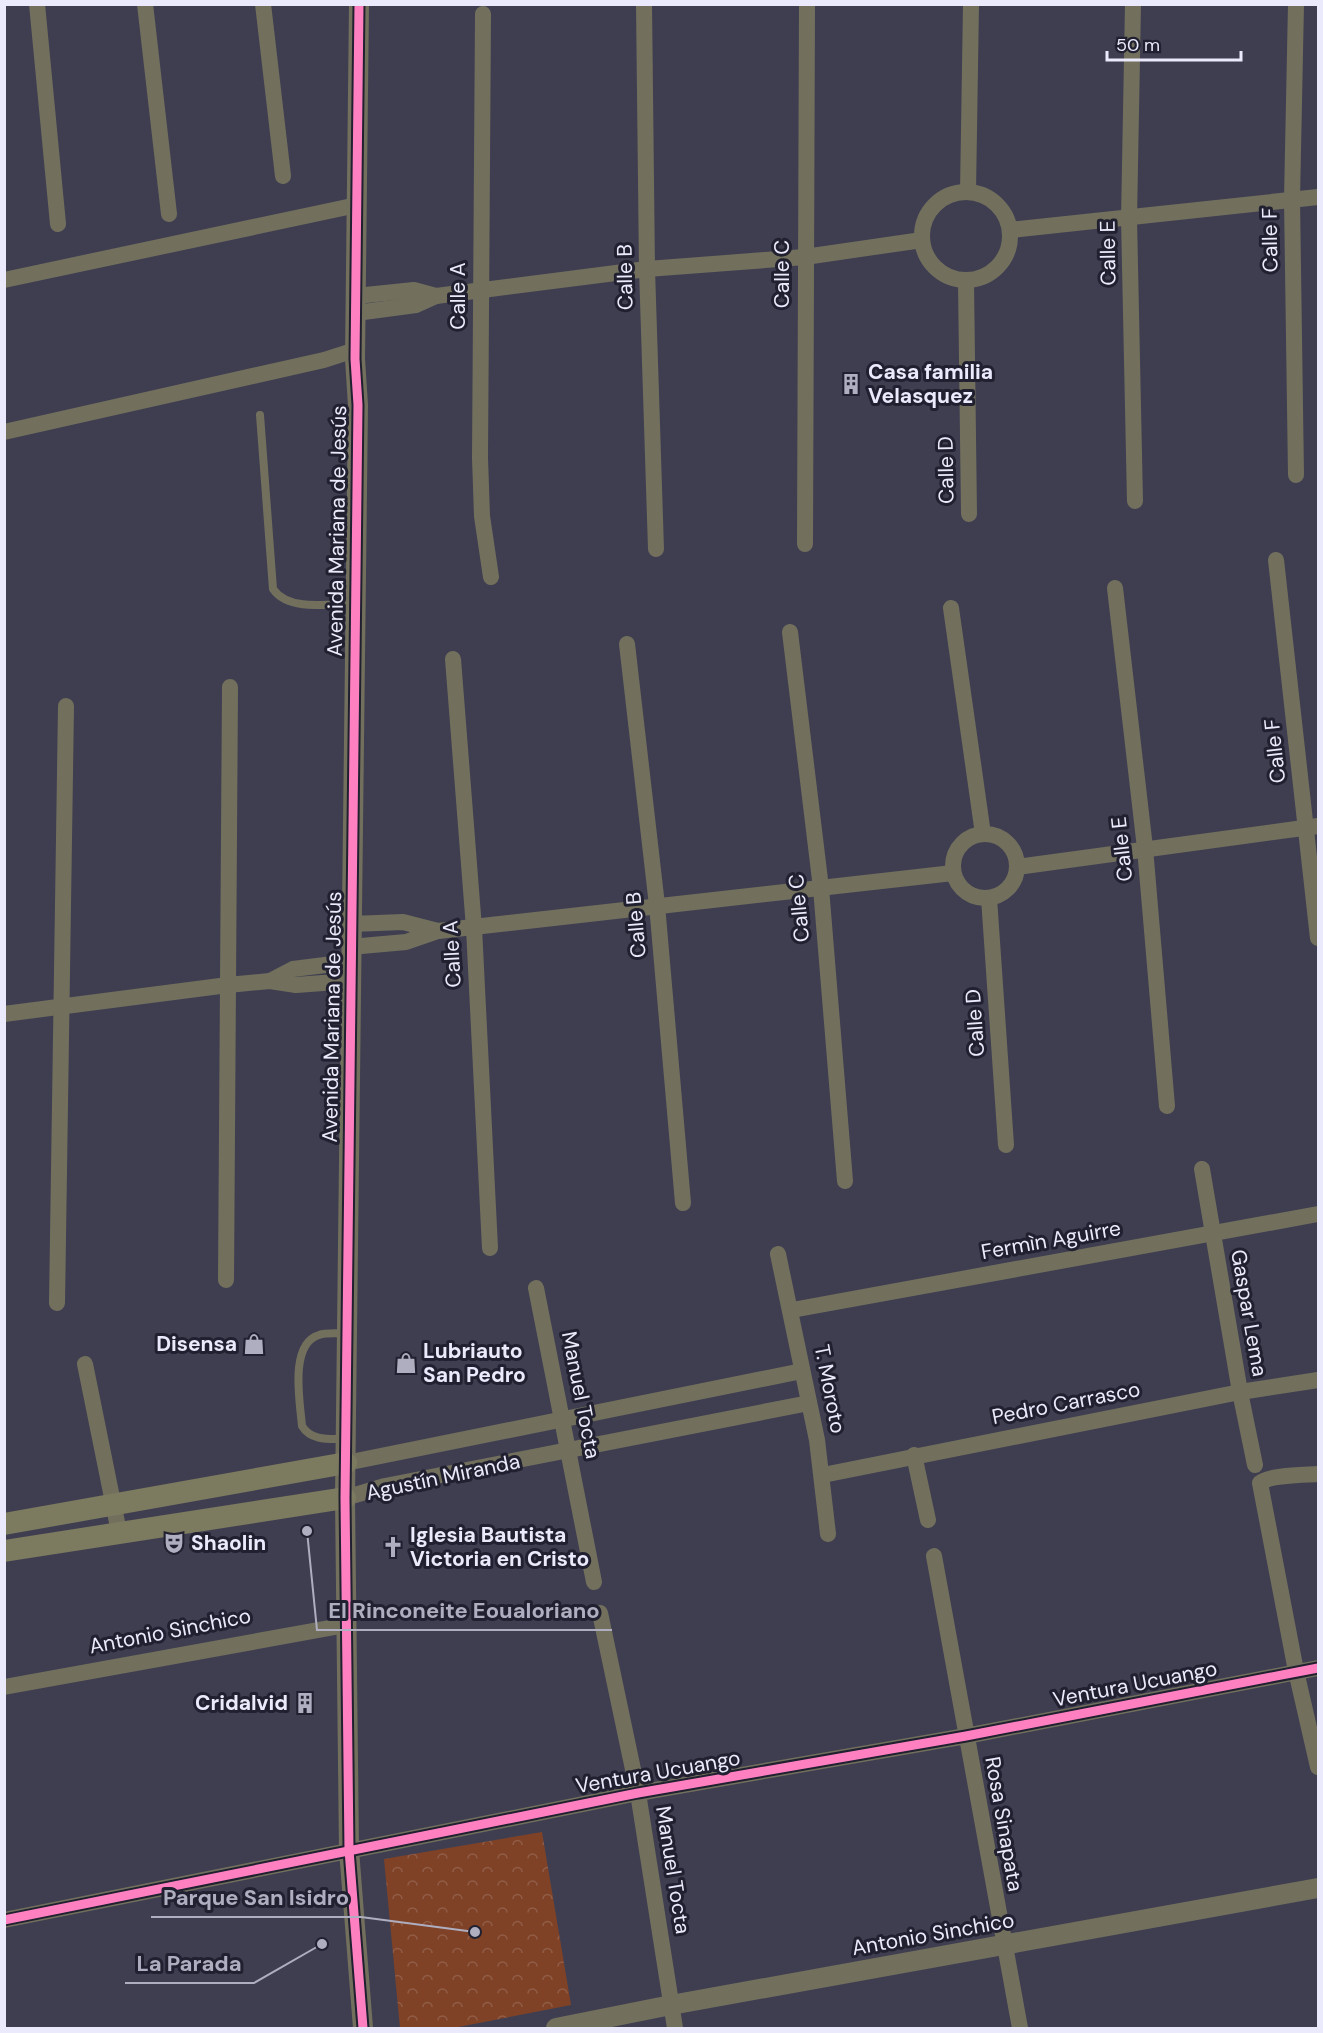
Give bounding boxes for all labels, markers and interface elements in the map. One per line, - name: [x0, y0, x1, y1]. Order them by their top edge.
- scale bar: [1107, 24, 1240, 62]
- text: 50 m: [1116, 33, 1160, 57]
- street label: Calle F: [1255, 207, 1285, 273]
- street label: Calle E: [1093, 220, 1123, 286]
- street label: Calle C: [768, 240, 796, 308]
- street label: Calle B: [610, 244, 640, 310]
- street label: Calle A: [444, 262, 472, 330]
- place label: Casa familia Velasquez: [868, 358, 993, 410]
- building icon: Casa familia Velasquez: [839, 372, 863, 396]
- street label: Avenida Mariana de Jesús: [321, 405, 353, 657]
- street label: Calle D: [931, 436, 961, 504]
- street label: Calle F: [1258, 717, 1292, 785]
- street label: Calle E: [1105, 815, 1139, 883]
- street label: Calle C: [782, 873, 816, 943]
- street label: Avenida Mariana de Jesús: [316, 891, 348, 1143]
- street label: Calle B: [619, 891, 653, 959]
- street label: Calle A: [436, 920, 468, 988]
- street label: Calle D: [959, 988, 991, 1058]
- street label: Fermìn Aguirre: [979, 1214, 1123, 1266]
- street label: Gaspar Lema: [1224, 1247, 1274, 1379]
- street label: Manuel Tocta: [555, 1329, 607, 1461]
- place label: Disensa: [156, 1330, 237, 1358]
- shop icon: Disensa: [242, 1332, 266, 1356]
- place label: Lubriauto San Pedro: [423, 1337, 526, 1389]
- street label: T. Moroto: [808, 1342, 852, 1436]
- shop icon: Lubriauto San Pedro: [394, 1351, 418, 1375]
- street label: Pedro Carrasco: [989, 1375, 1143, 1431]
- street label: Agustín Miranda: [363, 1447, 523, 1507]
- place label: Iglesia Bautista Victoria en Cristo: [410, 1521, 589, 1573]
- place label: Shaolin: [191, 1529, 266, 1557]
- theatre icon: Shaolin: [162, 1531, 186, 1555]
- church icon: Iglesia Bautista Victoria en Cristo: [381, 1535, 405, 1559]
- callout: El Rinconeite Eoualoriano: [317, 1590, 612, 1630]
- text: El Rinconeite Eoualoriano: [328, 1596, 600, 1625]
- street label: Antonio Sinchico: [87, 1602, 253, 1660]
- street label: Ventura Ucuango: [1050, 1654, 1220, 1714]
- place label: Cridalvid: [195, 1689, 288, 1717]
- building icon: Cridalvid: [293, 1691, 317, 1715]
- street label: Ventura Ucuango: [573, 1744, 743, 1800]
- street label: Rosa Sinapata: [978, 1754, 1030, 1894]
- street label: Manuel Tocta: [649, 1804, 697, 1936]
- callout: Parque San Isidro: [151, 1877, 361, 1917]
- text: Parque San Isidro: [163, 1883, 349, 1912]
- street label: Antonio Sinchico: [850, 1906, 1016, 1962]
- callout: La Parada: [125, 1943, 254, 1983]
- text: La Parada: [136, 1949, 242, 1978]

